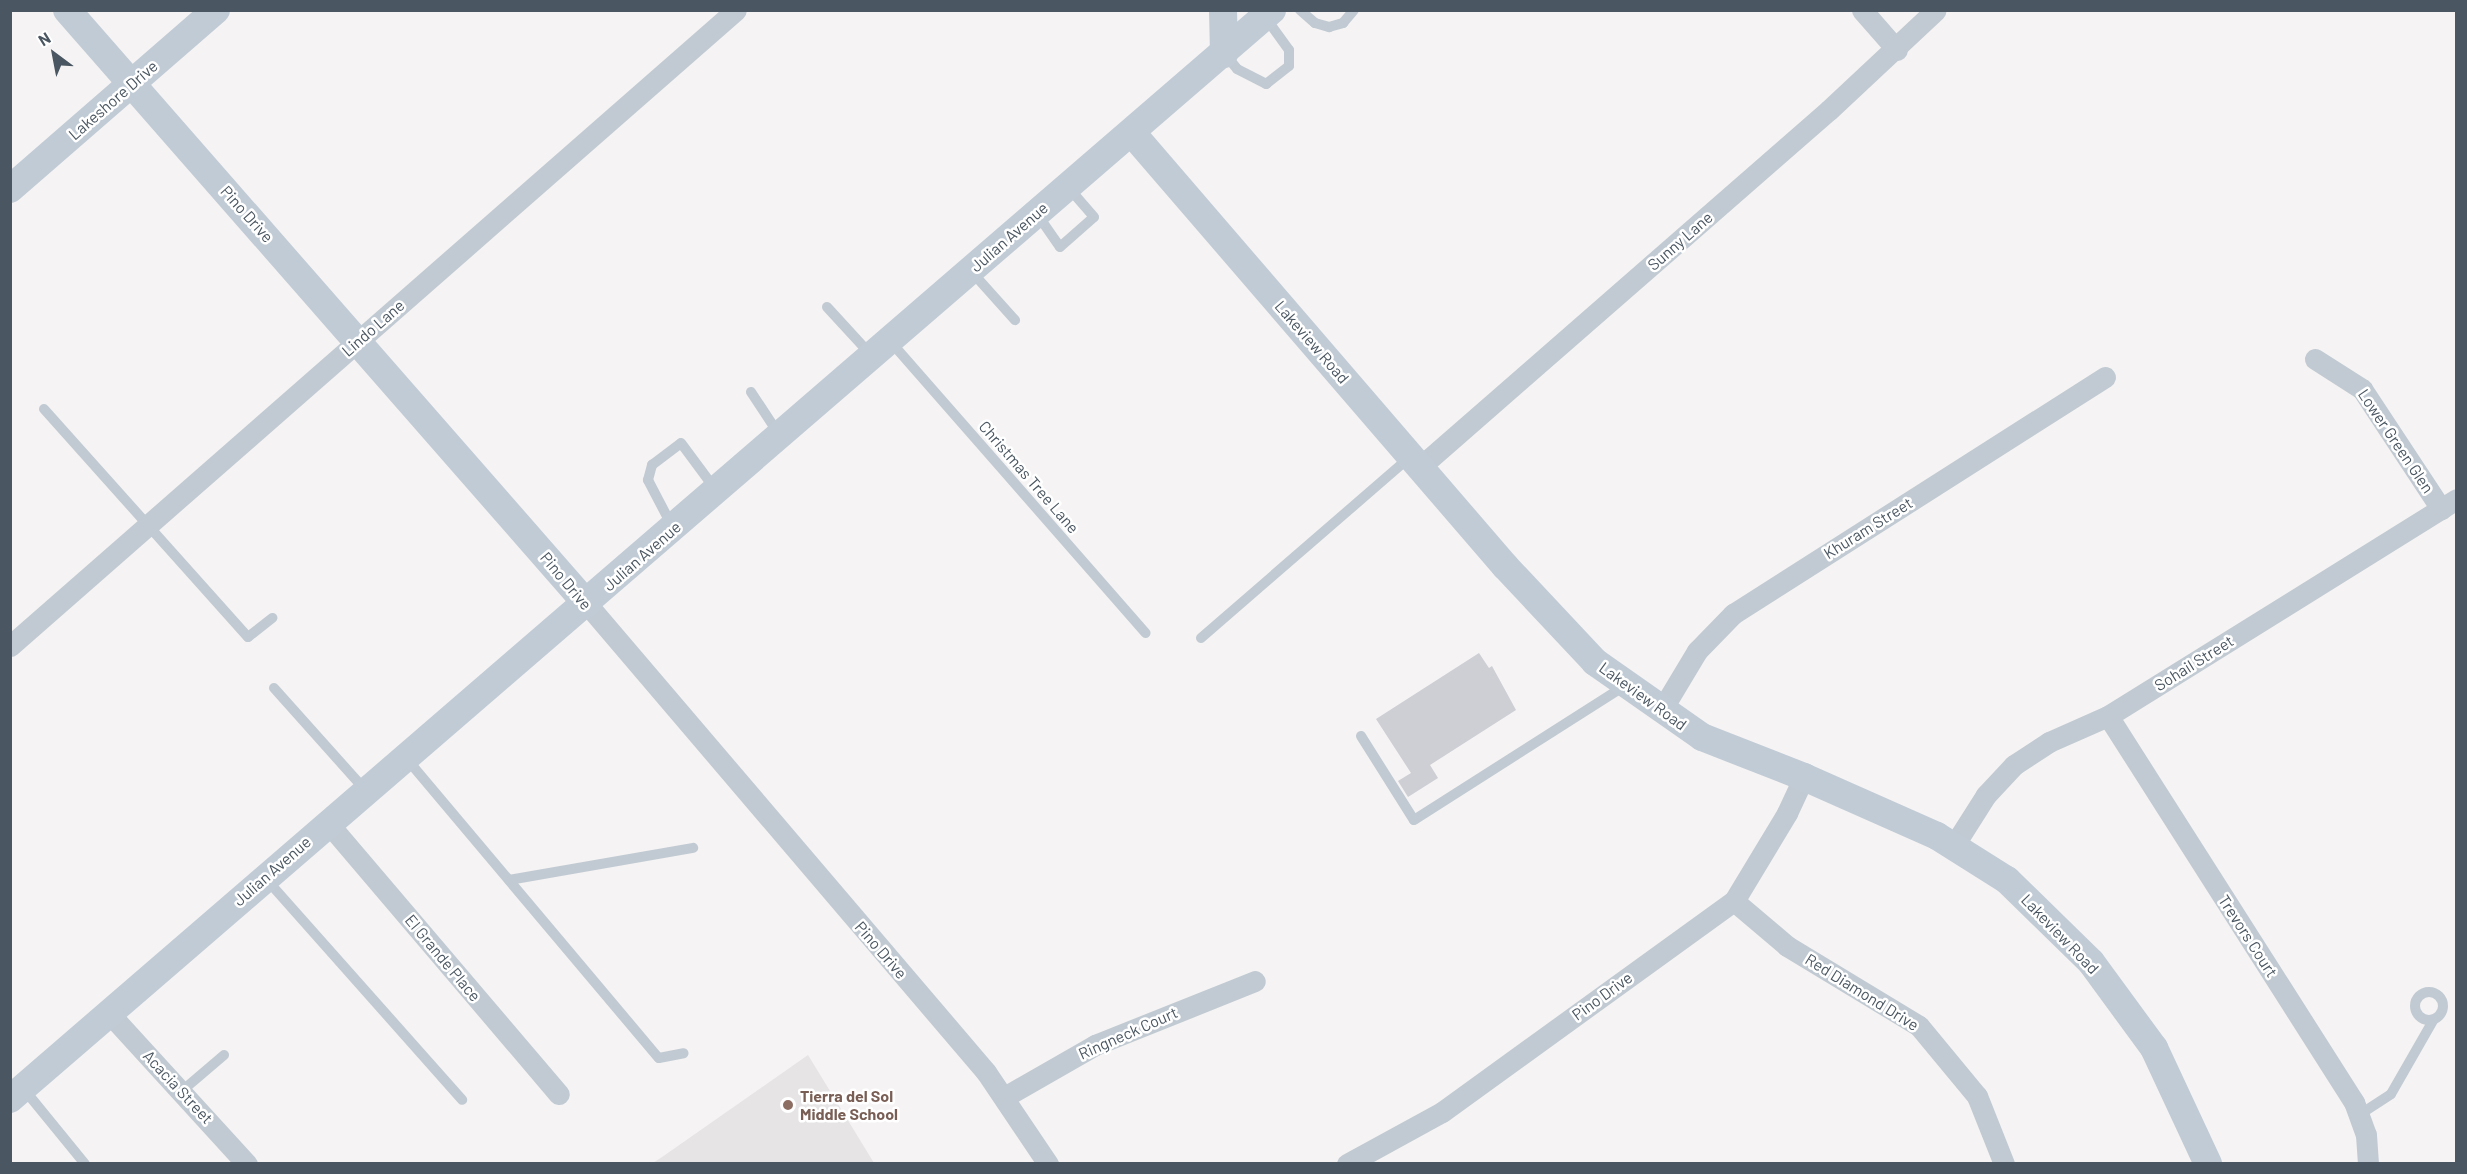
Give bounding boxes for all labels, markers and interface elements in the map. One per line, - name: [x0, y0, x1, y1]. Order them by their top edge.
- north arrow: [24, 24, 84, 84]
- text: N: [35, 27, 54, 49]
- street label: Lakeshore Drive: [65, 56, 161, 144]
- street label: Pino Drive: [217, 182, 277, 246]
- street label: Julian Avenue: [966, 198, 1052, 276]
- street label: Sunny Lane: [1644, 208, 1716, 274]
- street label: Lindo Lane: [338, 296, 408, 360]
- street label: Lakeview Road: [1271, 297, 1353, 387]
- street label: Lower Green Glen: [2354, 385, 2438, 497]
- street label: Christmas Tree Lane: [975, 417, 1083, 537]
- street label: Khuram Street: [1820, 493, 1916, 563]
- street label: Julian Avenue: [599, 517, 685, 595]
- street label: Pino Drive: [536, 548, 596, 614]
- street label: Sohail Street: [2151, 631, 2237, 695]
- street label: Lakeview Road: [1596, 658, 1690, 734]
- street label: Julian Avenue: [229, 832, 315, 910]
- street label: Lakeview Road: [2017, 890, 2103, 978]
- street label: Trevors Court: [2214, 891, 2282, 981]
- street label: El Grande Place: [401, 911, 485, 1005]
- street label: Pino Drive: [851, 917, 911, 983]
- street label: Red Diamond Drive: [1802, 949, 1922, 1035]
- street label: Pino Drive: [1568, 968, 1636, 1024]
- street label: Ringneck Court: [1075, 1003, 1181, 1063]
- street label: Acacia Street: [139, 1046, 217, 1128]
- place label: Tierra del Sol Middle School: [800, 1086, 898, 1124]
- marker: Tierra del Sol Middle School: [781, 1098, 795, 1112]

